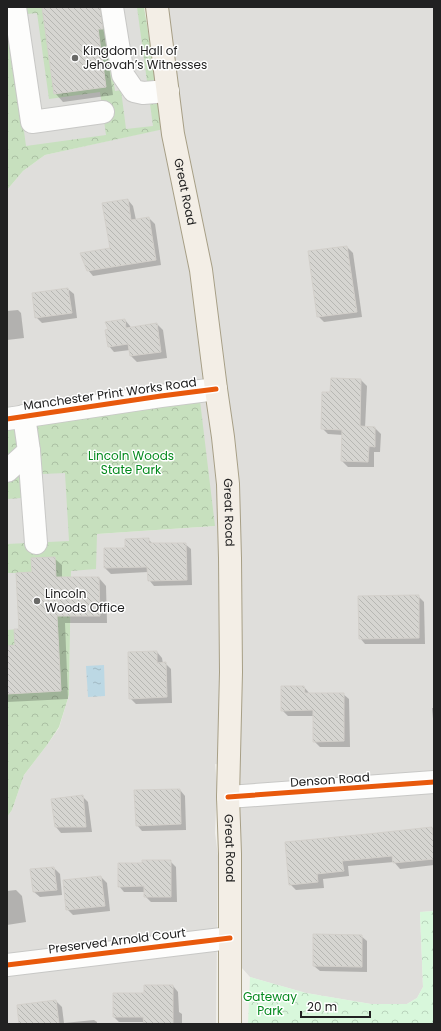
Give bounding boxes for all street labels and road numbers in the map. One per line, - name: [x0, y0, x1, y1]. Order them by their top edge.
- street label: Great Road: [170, 157, 201, 227]
- street label: Manchester Print Works Road: [22, 373, 198, 414]
- street label: Great Road: [219, 477, 239, 547]
- street label: Denson Road: [290, 768, 370, 791]
- street label: Great Road: [221, 814, 239, 882]
- street label: Preserved Arnold Court: [47, 924, 187, 957]

